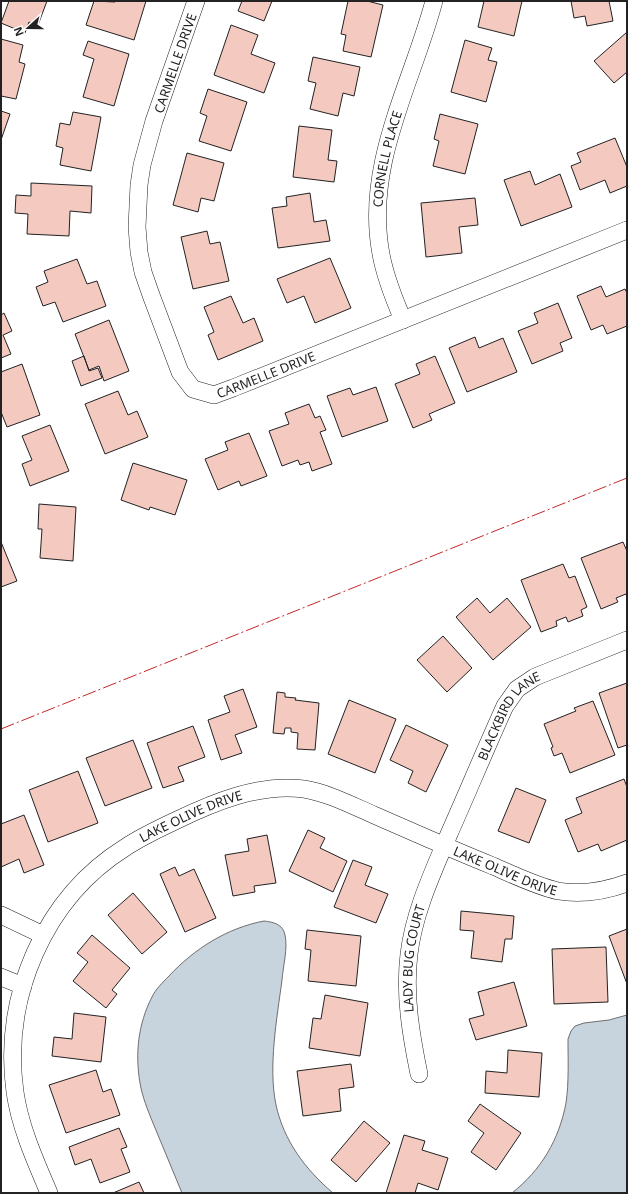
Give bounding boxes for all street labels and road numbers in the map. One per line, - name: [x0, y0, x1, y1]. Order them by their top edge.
- street label: CARMELLE DRIVE: [149, 10, 201, 116]
- street label: CORNELL PLACE: [369, 108, 406, 208]
- street label: CARMELLE DRIVE: [214, 347, 318, 402]
- street label: BLACKBIRD LANE: [473, 667, 543, 763]
- street label: LAKE OLIVE DRIVE: [136, 786, 244, 846]
- street label: LAKE OLIVE DRIVE: [451, 842, 559, 900]
- street label: LADY BUG COURT: [398, 901, 429, 1013]

